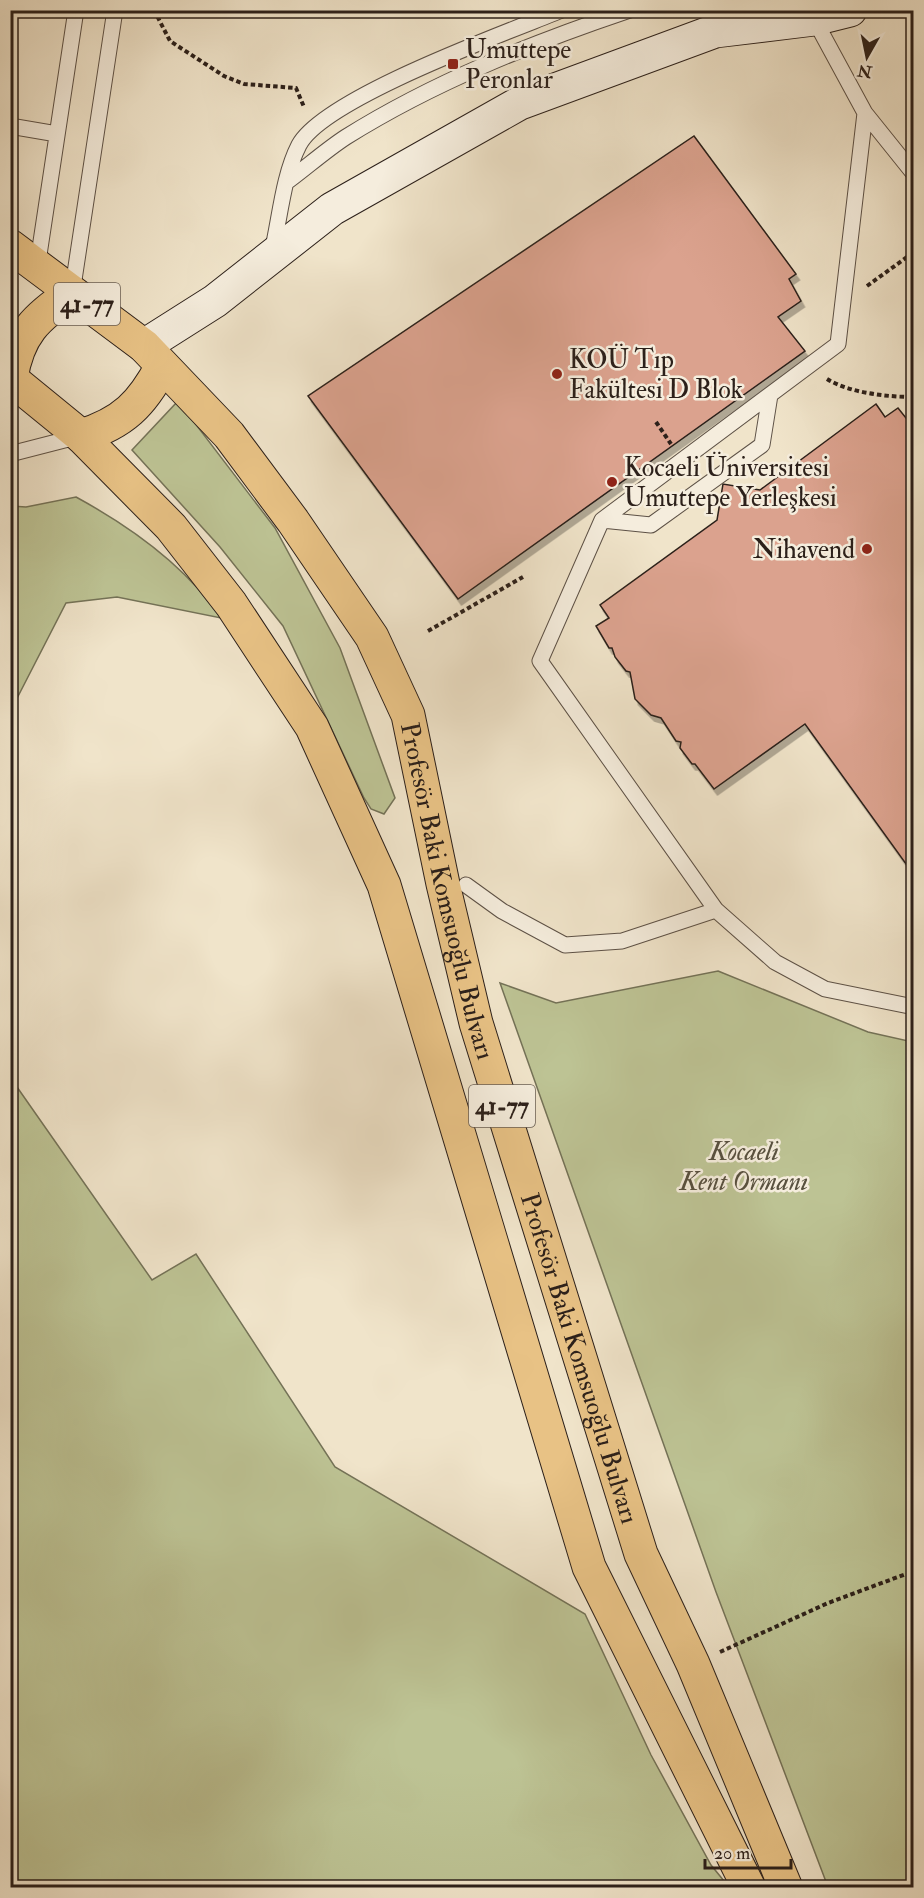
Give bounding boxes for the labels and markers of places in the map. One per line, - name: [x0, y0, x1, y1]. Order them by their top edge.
- place label: Umuttepe Peronlar: [465, 34, 571, 96]
- marker: Umuttepe Peronlar: [446, 57, 460, 71]
- place label: KOÜ Tıp Fakültesi D Blok: [569, 343, 744, 406]
- marker: KOÜ Tıp Fakültesi D Blok: [550, 367, 564, 381]
- place label: Kocaeli Üniversitesi Umuttepe Yerleşkesi: [624, 451, 837, 515]
- marker: Kocaeli Üniversitesi Umuttepe Yerleşkesi: [605, 475, 619, 489]
- place label: Nihavend: [753, 534, 855, 566]
- marker: Nihavend: [860, 542, 874, 556]

